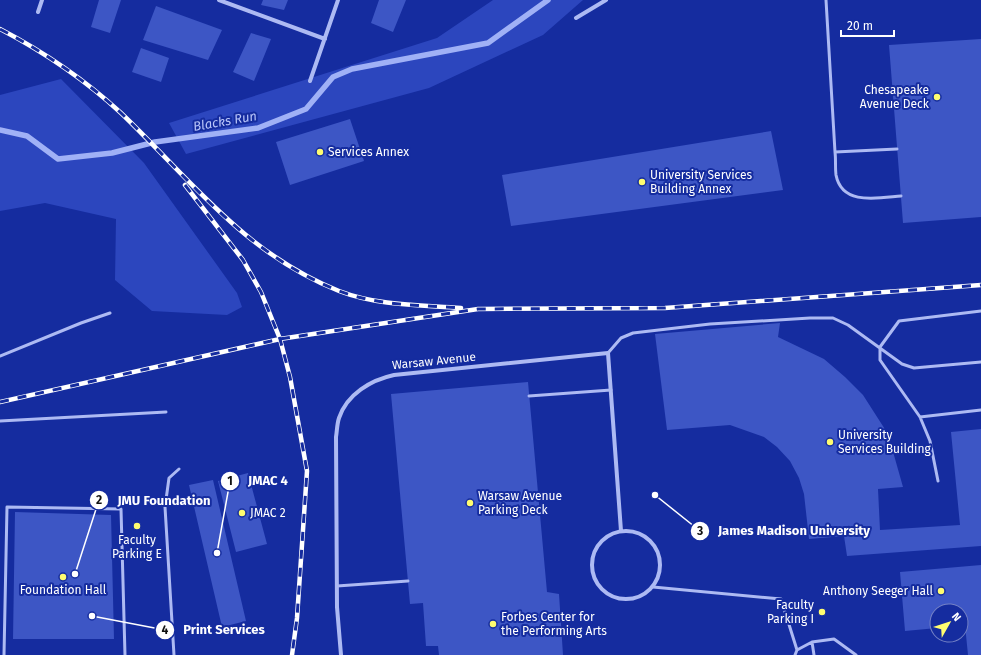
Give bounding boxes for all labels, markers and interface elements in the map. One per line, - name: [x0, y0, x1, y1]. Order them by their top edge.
- scale bar: [841, 12, 894, 38]
- text: 20 m: [847, 19, 873, 33]
- place label: Chesapeake Avenue Deck: [860, 83, 930, 111]
- marker: Chesapeake Avenue Deck: [932, 92, 942, 102]
- water label: Blacks Run: [192, 108, 258, 134]
- place label: Services Annex: [328, 145, 409, 159]
- marker: Services Annex: [315, 147, 325, 157]
- place label: University Services Building Annex: [650, 168, 753, 196]
- marker: University Services Building Annex: [637, 177, 647, 187]
- street label: Warsaw Avenue: [391, 350, 477, 372]
- place label: University Services Building: [838, 428, 932, 456]
- marker: University Services Building: [825, 437, 835, 447]
- callout: JMAC 4: [220, 468, 296, 493]
- text: JMAC 4: [247, 473, 289, 488]
- text: 1: [227, 474, 233, 488]
- callout: JMU Foundation: [89, 488, 218, 513]
- place label: Warsaw Avenue Parking Deck: [478, 489, 562, 517]
- text: 2: [96, 493, 102, 507]
- text: JMU Foundation: [117, 493, 211, 508]
- marker: Warsaw Avenue Parking Deck: [465, 498, 475, 508]
- place label: JMAC 2: [250, 506, 286, 520]
- marker: JMAC 2: [237, 508, 247, 518]
- callout: James Madison University: [690, 518, 878, 543]
- marker: Faculty Parking E: [132, 521, 142, 531]
- text: James Madison University: [717, 523, 870, 538]
- text: 3: [696, 524, 703, 538]
- place label: Faculty Parking E: [112, 533, 162, 561]
- marker: Foundation Hall: [58, 572, 68, 582]
- place label: Foundation Hall: [20, 583, 107, 597]
- place label: Anthony Seeger Hall: [823, 584, 933, 598]
- marker: Anthony Seeger Hall: [936, 586, 946, 596]
- place label: Faculty Parking I: [767, 598, 814, 626]
- north arrow: [929, 603, 969, 643]
- marker: Faculty Parking I: [817, 607, 827, 617]
- place label: Forbes Center for the Performing Arts: [501, 610, 607, 638]
- text: N: [949, 610, 964, 624]
- callout: Print Services: [155, 617, 272, 642]
- marker: Forbes Center for the Performing Arts: [488, 619, 498, 629]
- text: Print Services: [183, 622, 266, 637]
- text: 4: [162, 623, 169, 637]

